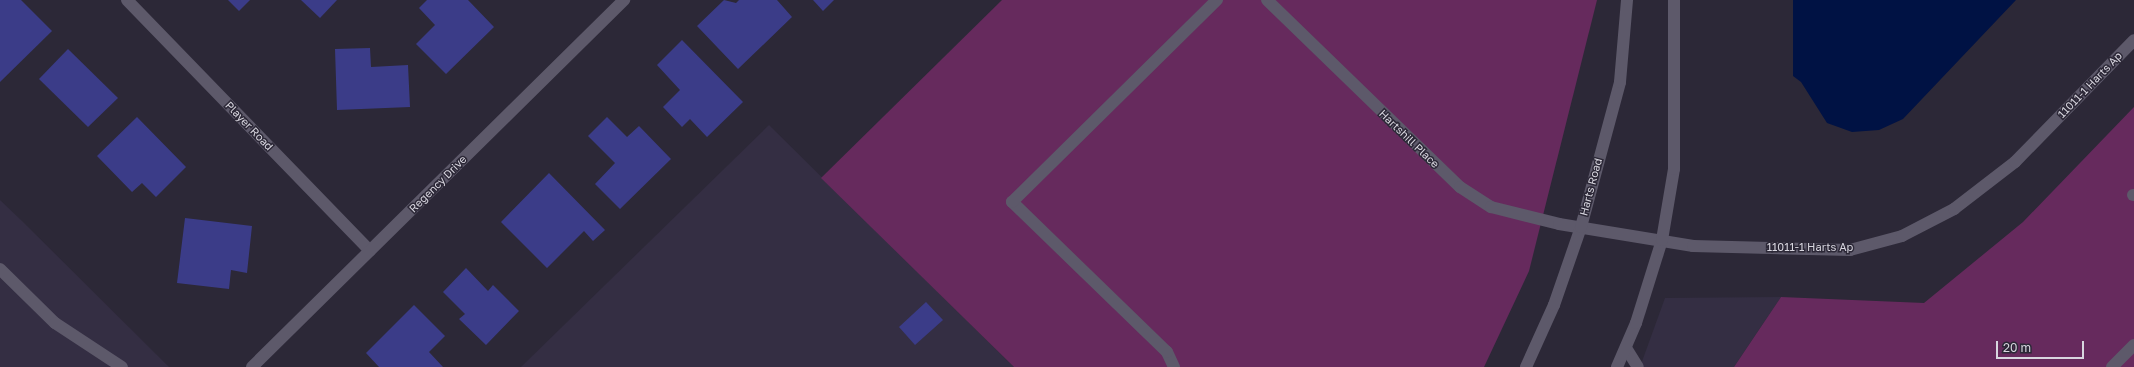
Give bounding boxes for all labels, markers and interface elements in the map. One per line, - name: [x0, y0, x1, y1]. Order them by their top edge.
- street label: 11011-1 Harts Ap: [2055, 49, 2125, 121]
- street label: Player Road: [222, 99, 276, 153]
- street label: Hartshill Place: [1376, 107, 1442, 171]
- street label: Regency Drive: [407, 153, 469, 215]
- street label: Harts Road: [1577, 157, 1605, 217]
- street label: 11011-1 Harts Ap: [1767, 240, 1853, 254]
- scale bar: [1998, 333, 2086, 359]
- text: 20 m: [2003, 340, 2031, 355]

